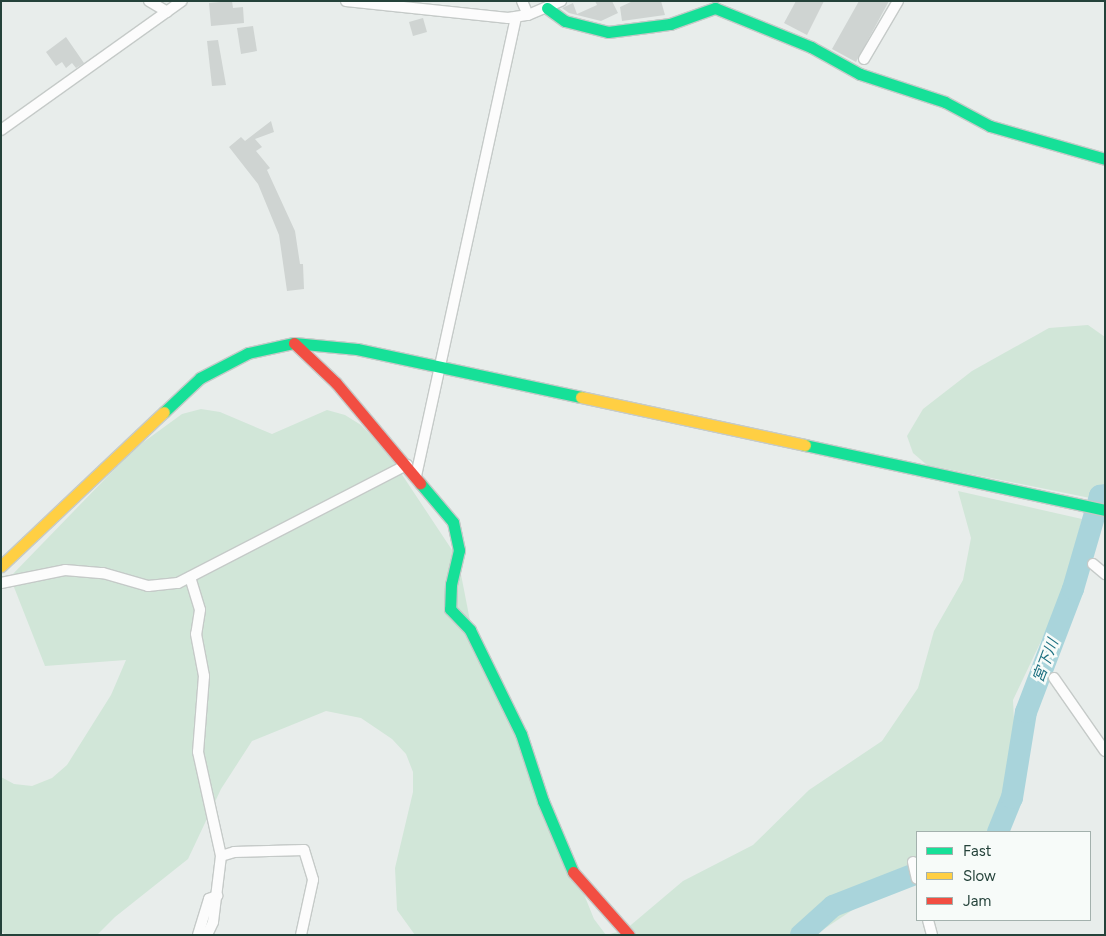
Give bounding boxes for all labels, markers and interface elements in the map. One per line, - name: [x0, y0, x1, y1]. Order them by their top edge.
- water label: 宮下川: [1030, 637, 1062, 685]
- legend: [916, 831, 1091, 921]
- text: Fast: [963, 842, 991, 860]
- text: Slow: [963, 867, 996, 885]
- text: Jam: [963, 892, 991, 910]

